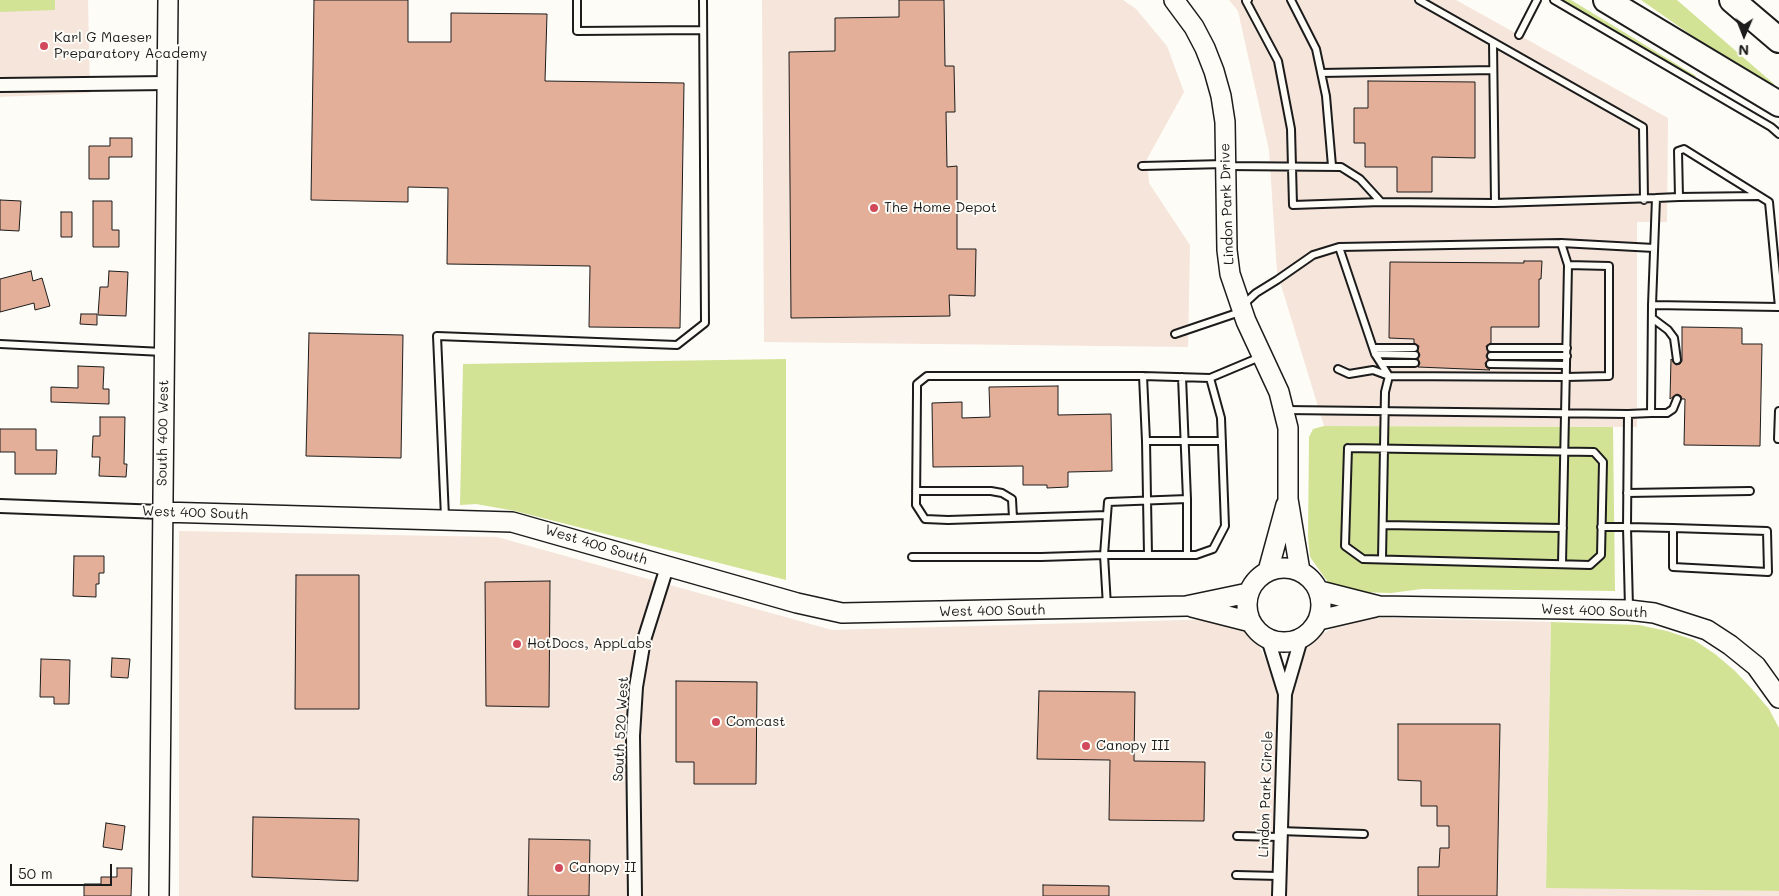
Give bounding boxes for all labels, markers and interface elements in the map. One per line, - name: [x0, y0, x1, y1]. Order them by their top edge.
- north arrow: [1719, 10, 1769, 60]
- place label: Karl G Maeser Preparatory Academy: [54, 30, 207, 62]
- marker: Karl G Maeser Preparatory Academy: [38, 40, 50, 52]
- text: N: [1738, 41, 1749, 60]
- street label: Lindon Park Drive: [1216, 143, 1238, 265]
- place label: The Home Depot: [884, 200, 997, 216]
- marker: The Home Depot: [868, 202, 880, 214]
- street label: South 400 West: [154, 380, 172, 486]
- street label: West 400 South: [142, 503, 248, 523]
- street label: West 400 South: [543, 521, 649, 569]
- street label: West 400 South: [1541, 601, 1647, 621]
- street label: West 400 South: [939, 602, 1045, 620]
- place label: HotDocs, AppLabs: [527, 636, 652, 652]
- marker: HotDocs, AppLabs: [511, 638, 523, 650]
- street label: South 520 West: [610, 676, 632, 782]
- place label: Comcast: [726, 714, 785, 730]
- marker: Comcast: [710, 716, 722, 728]
- street label: Lindon Park Circle: [1255, 730, 1277, 858]
- place label: Canopy III: [1096, 738, 1170, 754]
- marker: Canopy III: [1080, 740, 1092, 752]
- scale bar: [12, 854, 115, 886]
- place label: Canopy II: [569, 860, 636, 876]
- marker: Canopy II: [553, 862, 565, 874]
- text: 50 m: [18, 863, 53, 883]

